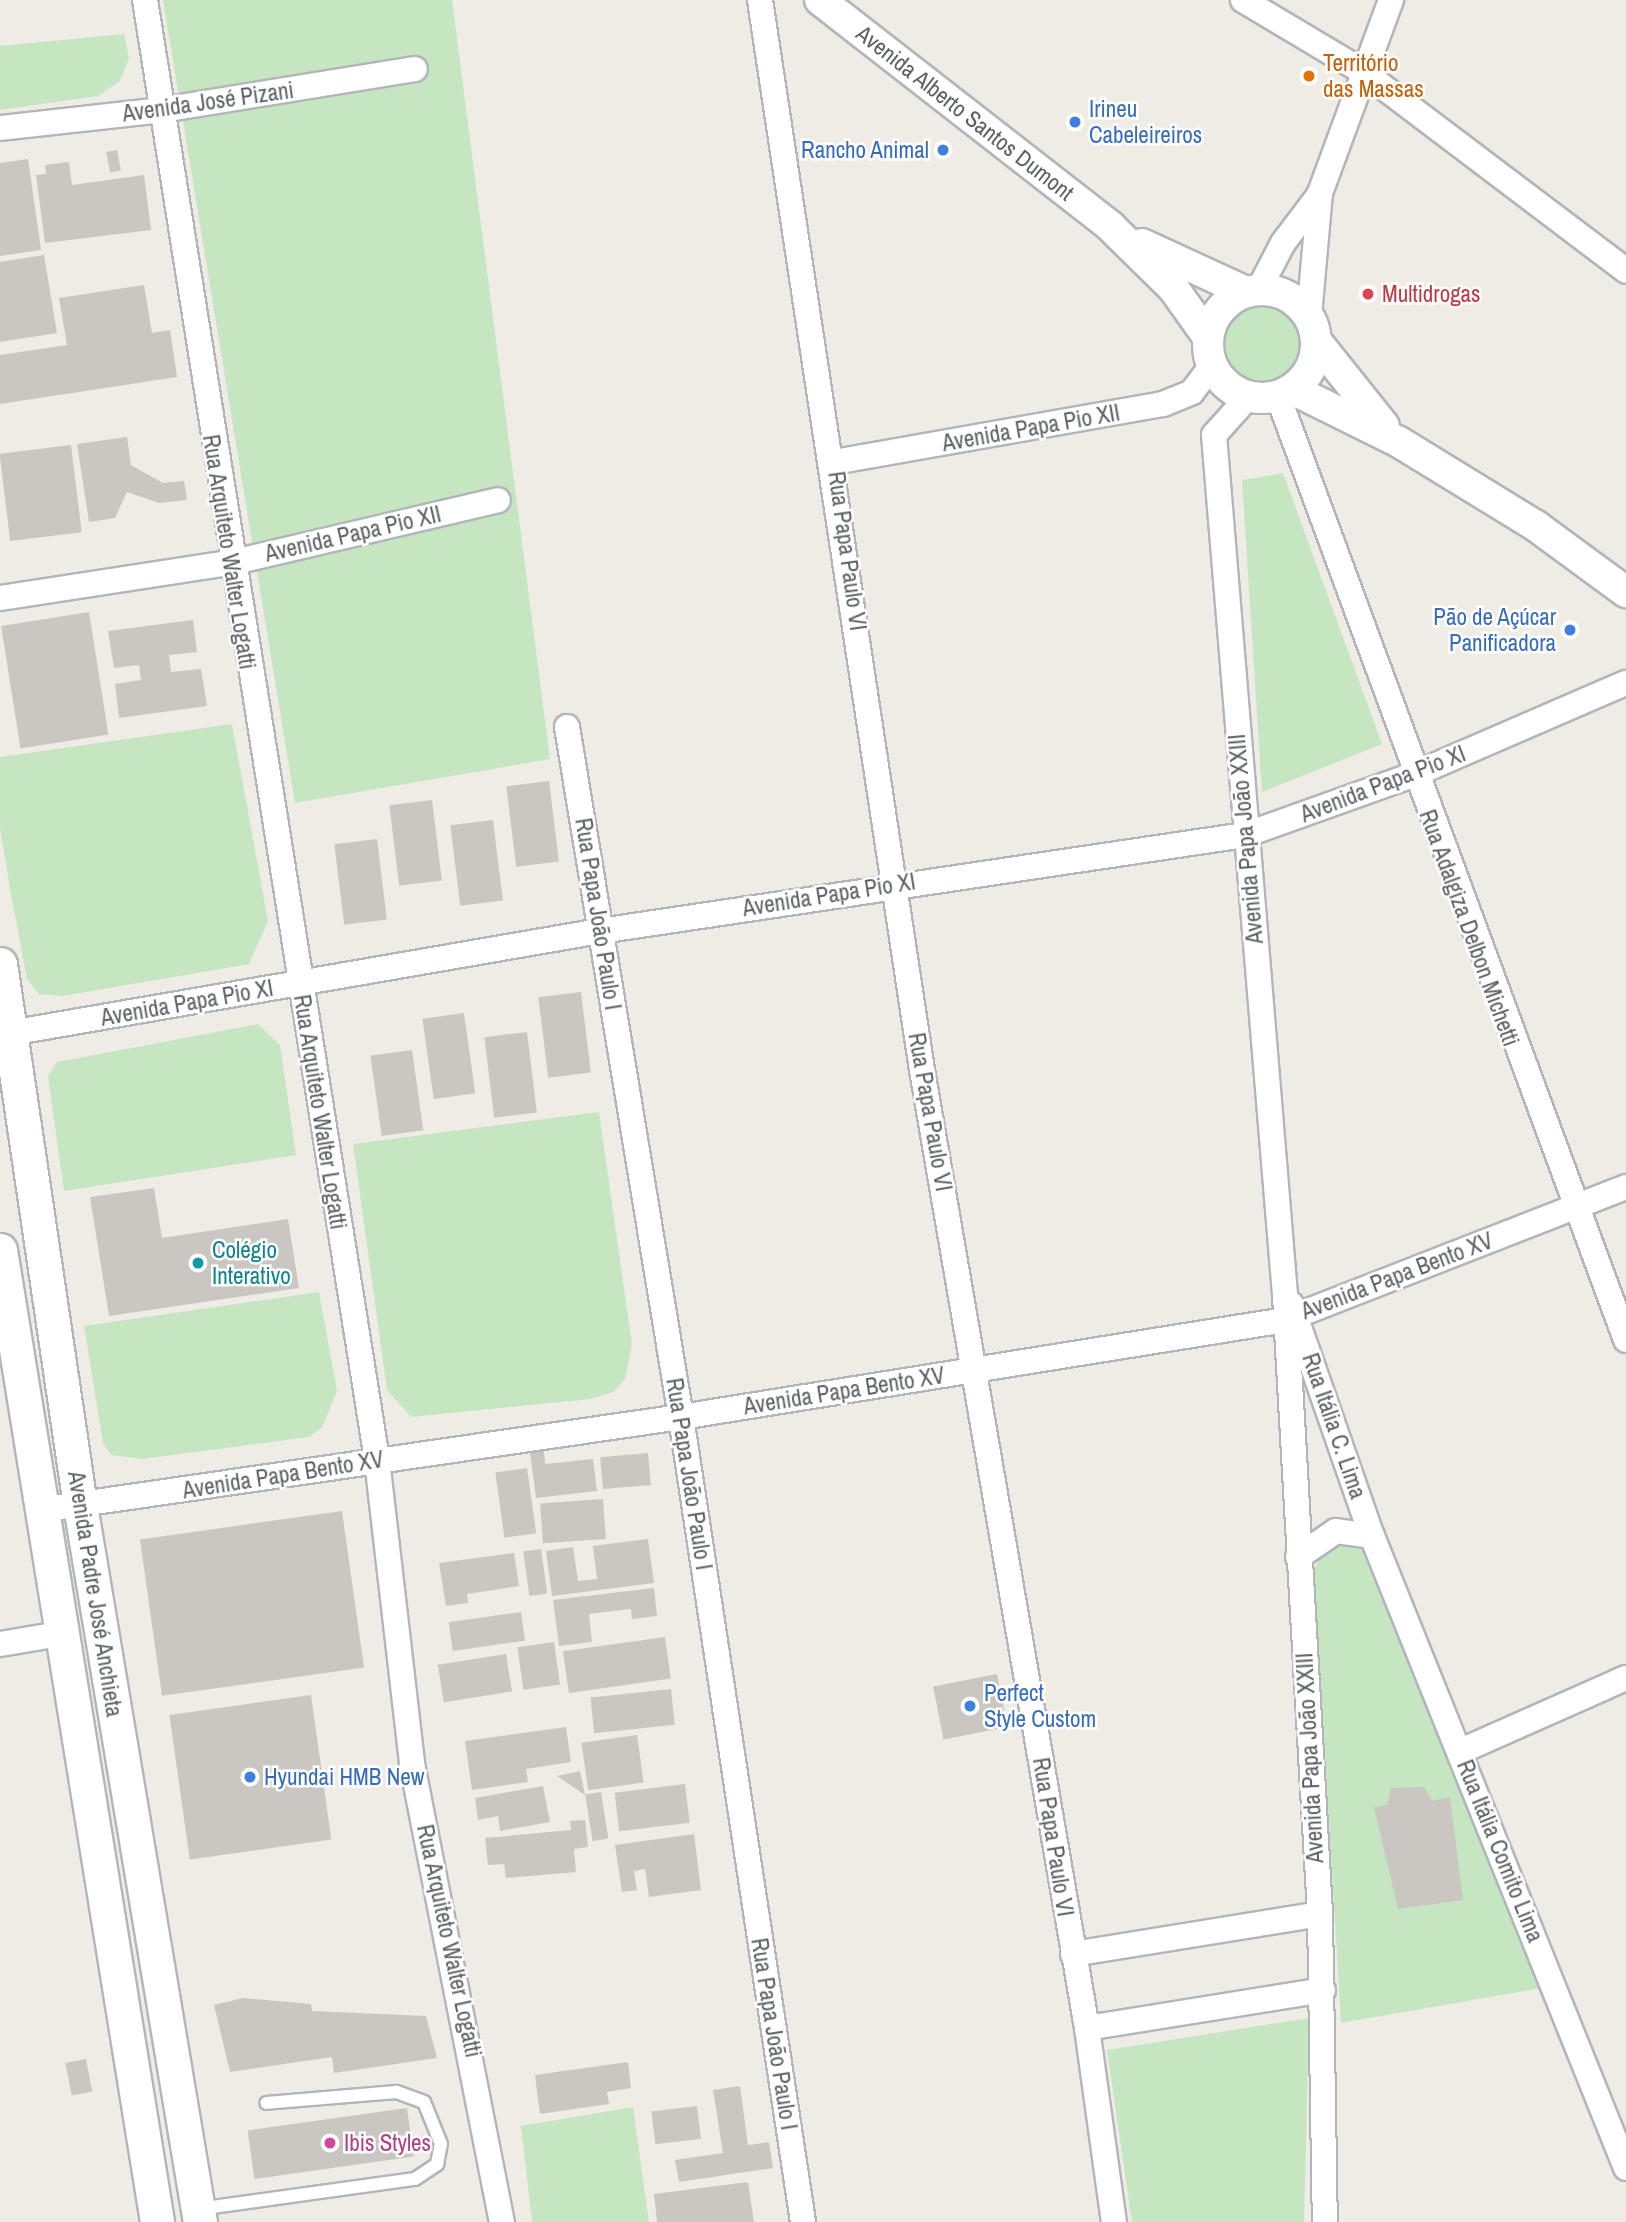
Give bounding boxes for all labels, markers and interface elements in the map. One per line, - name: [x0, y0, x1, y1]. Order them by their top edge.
- street label: Avenida Alberto Santos Dumont: [850, 19, 1080, 207]
- place label: Território das Massas: [1323, 49, 1424, 103]
- marker: Território das Massas: [1301, 68, 1317, 84]
- street label: Avenida José Pizani: [121, 76, 295, 128]
- place label: Irineu Cabeleireiros: [1089, 95, 1202, 149]
- marker: Irineu Cabeleireiros: [1067, 114, 1083, 130]
- place label: Rancho Animal: [800, 136, 929, 164]
- marker: Rancho Animal: [935, 142, 951, 158]
- place label: Multidrogas: [1382, 280, 1481, 308]
- marker: Multidrogas: [1360, 286, 1376, 302]
- street label: Avenida Papa Pio XII: [940, 399, 1122, 457]
- street label: Rua Arquiteto Walter Logatti: [197, 432, 261, 672]
- street label: Rua Papa Paulo VI: [822, 470, 872, 632]
- street label: Avenida Papa Pio XII: [262, 500, 444, 568]
- place label: Pão de Açúcar Panificadora: [1432, 603, 1556, 657]
- marker: Pão de Açúcar Panificadora: [1562, 622, 1578, 638]
- street label: Avenida Papa João XXIII: [1223, 733, 1269, 945]
- street label: Avenida Papa Pio XI: [1296, 740, 1470, 828]
- street label: Rua Adalgiza Delbon Michetti: [1413, 806, 1525, 1050]
- street label: Rua Papa João Paulo I: [569, 816, 627, 1012]
- street label: Avenida Papa Pio XI: [741, 868, 917, 922]
- street label: Avenida Papa Pio XI: [99, 974, 275, 1032]
- street label: Rua Arquiteto Walter Logatti: [288, 992, 352, 1232]
- street label: Rua Papa Paulo VI: [902, 1031, 958, 1193]
- street label: Avenida Papa Bento XV: [1297, 1227, 1497, 1325]
- place label: Colégio Interativo: [212, 1236, 291, 1290]
- marker: Colégio Interativo: [190, 1255, 206, 1271]
- street label: Rua Itália C. Lima: [1296, 1350, 1372, 1502]
- street label: Avenida Papa Bento XV: [742, 1361, 946, 1421]
- street label: Rua Papa João Paulo I: [660, 1376, 718, 1572]
- street label: Avenida Papa Bento XV: [181, 1445, 385, 1505]
- street label: Avenida Padre José Anchieta: [62, 1469, 128, 1719]
- street label: Avenida Papa João XXIII: [1291, 1652, 1329, 1864]
- place label: Perfect Style Custom: [984, 1679, 1096, 1733]
- marker: Perfect Style Custom: [962, 1698, 978, 1714]
- street label: Rua Papa Paulo VI: [1027, 1756, 1079, 1918]
- street label: Rua Itália Comito Lima: [1451, 1756, 1549, 1946]
- place label: Hyundai HMB New: [264, 1763, 424, 1791]
- marker: Hyundai HMB New: [242, 1769, 258, 1785]
- street label: Rua Arquiteto Walter Logatti: [411, 1822, 487, 2060]
- street label: Rua Papa João Paulo I: [745, 1936, 803, 2132]
- place label: Ibis Styles: [344, 2129, 431, 2157]
- marker: Ibis Styles: [322, 2135, 338, 2151]

